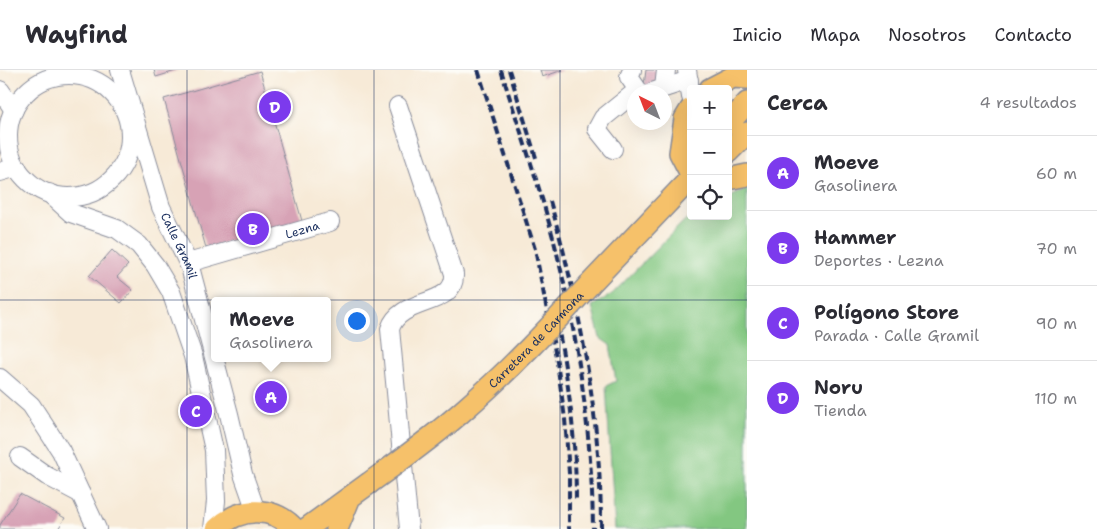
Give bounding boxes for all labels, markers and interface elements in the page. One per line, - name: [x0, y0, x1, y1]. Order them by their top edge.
- text: Wayfind: [25, 19, 128, 51]
- text: Inicio: [733, 23, 782, 47]
- text: Mapa: [810, 23, 860, 47]
- text: Nosotros: [888, 23, 966, 47]
- text: Contacto: [994, 23, 1072, 47]
- north arrow: [627, 85, 672, 130]
- map controls: [687, 85, 732, 220]
- button: +: [687, 85, 732, 130]
- pin: D: [259, 88, 291, 126]
- text: Cerca: [767, 89, 828, 117]
- text: 4 resultados: [979, 92, 1077, 113]
- button: −: [687, 130, 732, 175]
- text: Moeve: [814, 150, 879, 175]
- text: A: [777, 163, 789, 184]
- text: 60 m: [1036, 163, 1077, 184]
- button: locate: [687, 175, 732, 220]
- text: Gasolinera: [814, 175, 897, 196]
- street label: Calle Gramil: [157, 210, 201, 281]
- pin: B: [237, 210, 269, 248]
- street label: Lezna: [283, 217, 322, 242]
- text: Hammer: [814, 225, 897, 250]
- text: B: [778, 238, 788, 259]
- text: 70 m: [1036, 238, 1077, 259]
- text: Deportes · Lezna: [814, 250, 944, 271]
- street label: Carretera de Carmona: [485, 287, 588, 392]
- popup: [211, 297, 331, 362]
- text: Polígono Store: [814, 300, 959, 325]
- text: Moeve: [229, 307, 295, 332]
- your location: [344, 308, 370, 334]
- text: C: [778, 313, 788, 334]
- text: 90 m: [1036, 313, 1077, 334]
- text: Parada · Calle Gramil: [814, 325, 979, 346]
- text: Gasolinera: [229, 332, 313, 353]
- text: Noru: [814, 375, 863, 400]
- pin: A: [255, 378, 287, 416]
- text: D: [777, 388, 789, 409]
- text: 110 m: [1034, 388, 1077, 409]
- pin: C: [180, 392, 212, 430]
- text: Tienda: [814, 400, 867, 421]

